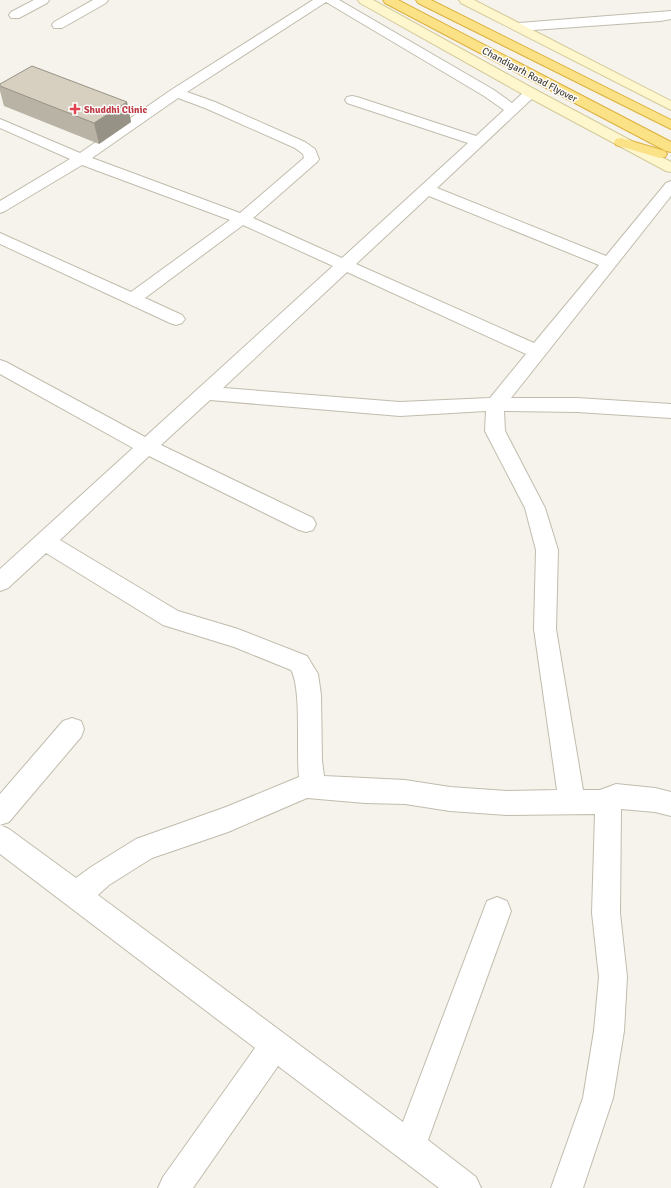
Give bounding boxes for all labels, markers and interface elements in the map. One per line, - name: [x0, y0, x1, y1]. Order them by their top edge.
- street label: Chandigarh Road Flyover: [480, 45, 579, 105]
- marker: Shuddhi Clinic: [69, 103, 81, 115]
- place label: Shuddhi Clinic: [84, 104, 147, 116]

